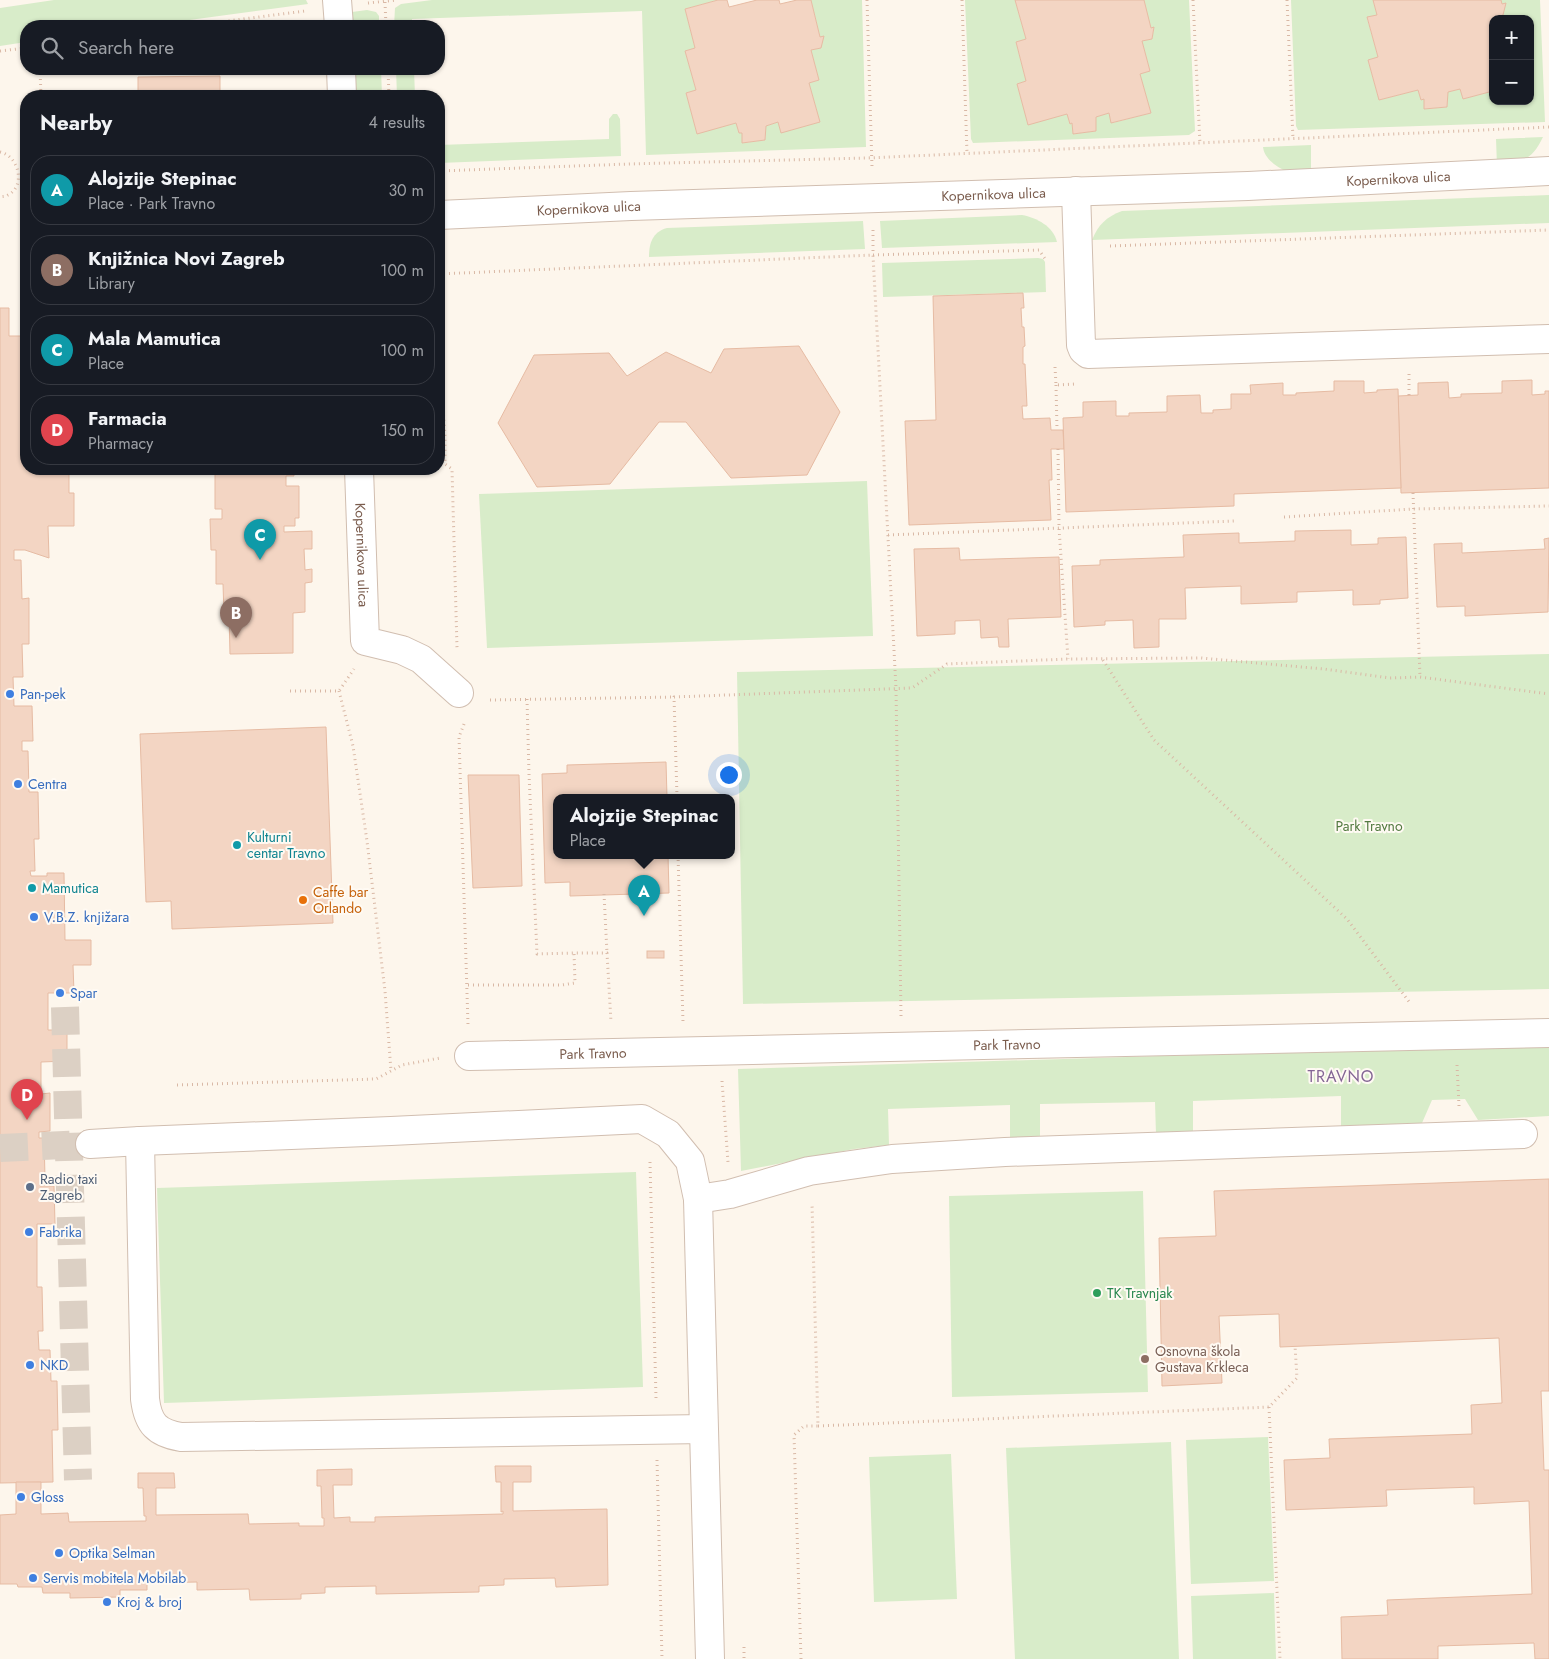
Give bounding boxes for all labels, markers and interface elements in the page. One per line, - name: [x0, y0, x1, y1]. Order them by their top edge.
- map controls: [1489, 15, 1534, 105]
- button: +: [1489, 15, 1534, 60]
- search box: [20, 20, 445, 75]
- icon: search: [38, 34, 66, 62]
- text: Search here: [78, 34, 174, 61]
- button: −: [1489, 60, 1534, 105]
- text: Nearby: [40, 108, 112, 138]
- text: 4 results: [369, 111, 425, 134]
- text: Alojzije Stepinac: [88, 165, 237, 192]
- street label: Kopernikova ulica: [1346, 166, 1451, 191]
- text: A: [51, 179, 63, 202]
- text: 30 m: [388, 179, 424, 202]
- street label: Kopernikova ulica: [941, 183, 1046, 206]
- text: Place · Park Travno: [88, 192, 215, 215]
- street label: Kopernikova ulica: [536, 196, 641, 220]
- text: Knjižnica Novi Zagreb: [88, 245, 285, 272]
- text: B: [52, 259, 62, 282]
- text: 100 m: [380, 259, 424, 282]
- text: Library: [88, 272, 135, 295]
- text: Mala Mamutica: [88, 325, 221, 352]
- text: C: [51, 339, 63, 362]
- text: 100 m: [380, 339, 424, 362]
- text: Place: [88, 352, 124, 375]
- text: Farmacia: [88, 405, 167, 432]
- text: D: [51, 419, 63, 442]
- text: 150 m: [381, 419, 424, 442]
- text: Pharmacy: [88, 432, 153, 455]
- street label: Kopernikova ulica: [350, 502, 374, 607]
- pin: C: [244, 519, 276, 560]
- pin: B: [220, 597, 252, 638]
- place label: Pan-pek: [20, 684, 66, 704]
- marker: Pan-pek: [4, 688, 16, 700]
- your location: [716, 762, 742, 788]
- place label: Centra: [28, 774, 67, 794]
- marker: Centra: [12, 778, 24, 790]
- popup: [553, 794, 735, 859]
- text: Alojzije Stepinac: [570, 802, 718, 829]
- park label: Park Travno: [1335, 816, 1403, 836]
- place label: Kulturni centar Travno: [247, 827, 326, 863]
- text: Place: [570, 829, 606, 852]
- marker: Kulturni centar Travno: [231, 839, 243, 851]
- pin: A: [628, 875, 660, 916]
- place label: Mamutica: [42, 878, 99, 898]
- marker: Mamutica: [26, 882, 38, 894]
- place label: Caffe bar Orlando: [313, 882, 368, 918]
- marker: Caffe bar Orlando: [297, 894, 309, 906]
- place label: V.B.Z. knjižara: [44, 907, 129, 927]
- marker: V.B.Z. knjižara: [28, 911, 40, 923]
- place label: Spar: [70, 983, 97, 1003]
- marker: Spar: [54, 987, 66, 999]
- street label: Park Travno: [973, 1034, 1041, 1055]
- street label: Park Travno: [559, 1043, 627, 1064]
- district label: TRAVNO: [1308, 1065, 1374, 1088]
- pin: D: [11, 1079, 43, 1120]
- place label: Radio taxi Zagreb: [40, 1169, 98, 1205]
- marker: Radio taxi Zagreb: [24, 1181, 36, 1193]
- place label: Fabrika: [39, 1222, 82, 1242]
- marker: Fabrika: [23, 1226, 35, 1238]
- place label: TK Travnjak: [1107, 1283, 1173, 1303]
- marker: TK Travnjak: [1091, 1287, 1103, 1299]
- place label: Osnovna škola Gustava Krkleca: [1155, 1341, 1249, 1377]
- marker: Osnovna škola Gustava Krkleca: [1139, 1353, 1151, 1365]
- place label: NKD: [40, 1355, 68, 1375]
- marker: NKD: [24, 1359, 36, 1371]
- place label: Gloss: [31, 1487, 64, 1507]
- marker: Gloss: [15, 1491, 27, 1503]
- place label: Optika Selman: [69, 1543, 155, 1563]
- marker: Optika Selman: [53, 1547, 65, 1559]
- place label: Servis mobitela Mobilab: [43, 1568, 186, 1588]
- marker: Servis mobitela Mobilab: [27, 1572, 39, 1584]
- place label: Kroj & broj: [117, 1592, 182, 1612]
- marker: Kroj & broj: [101, 1596, 113, 1608]

